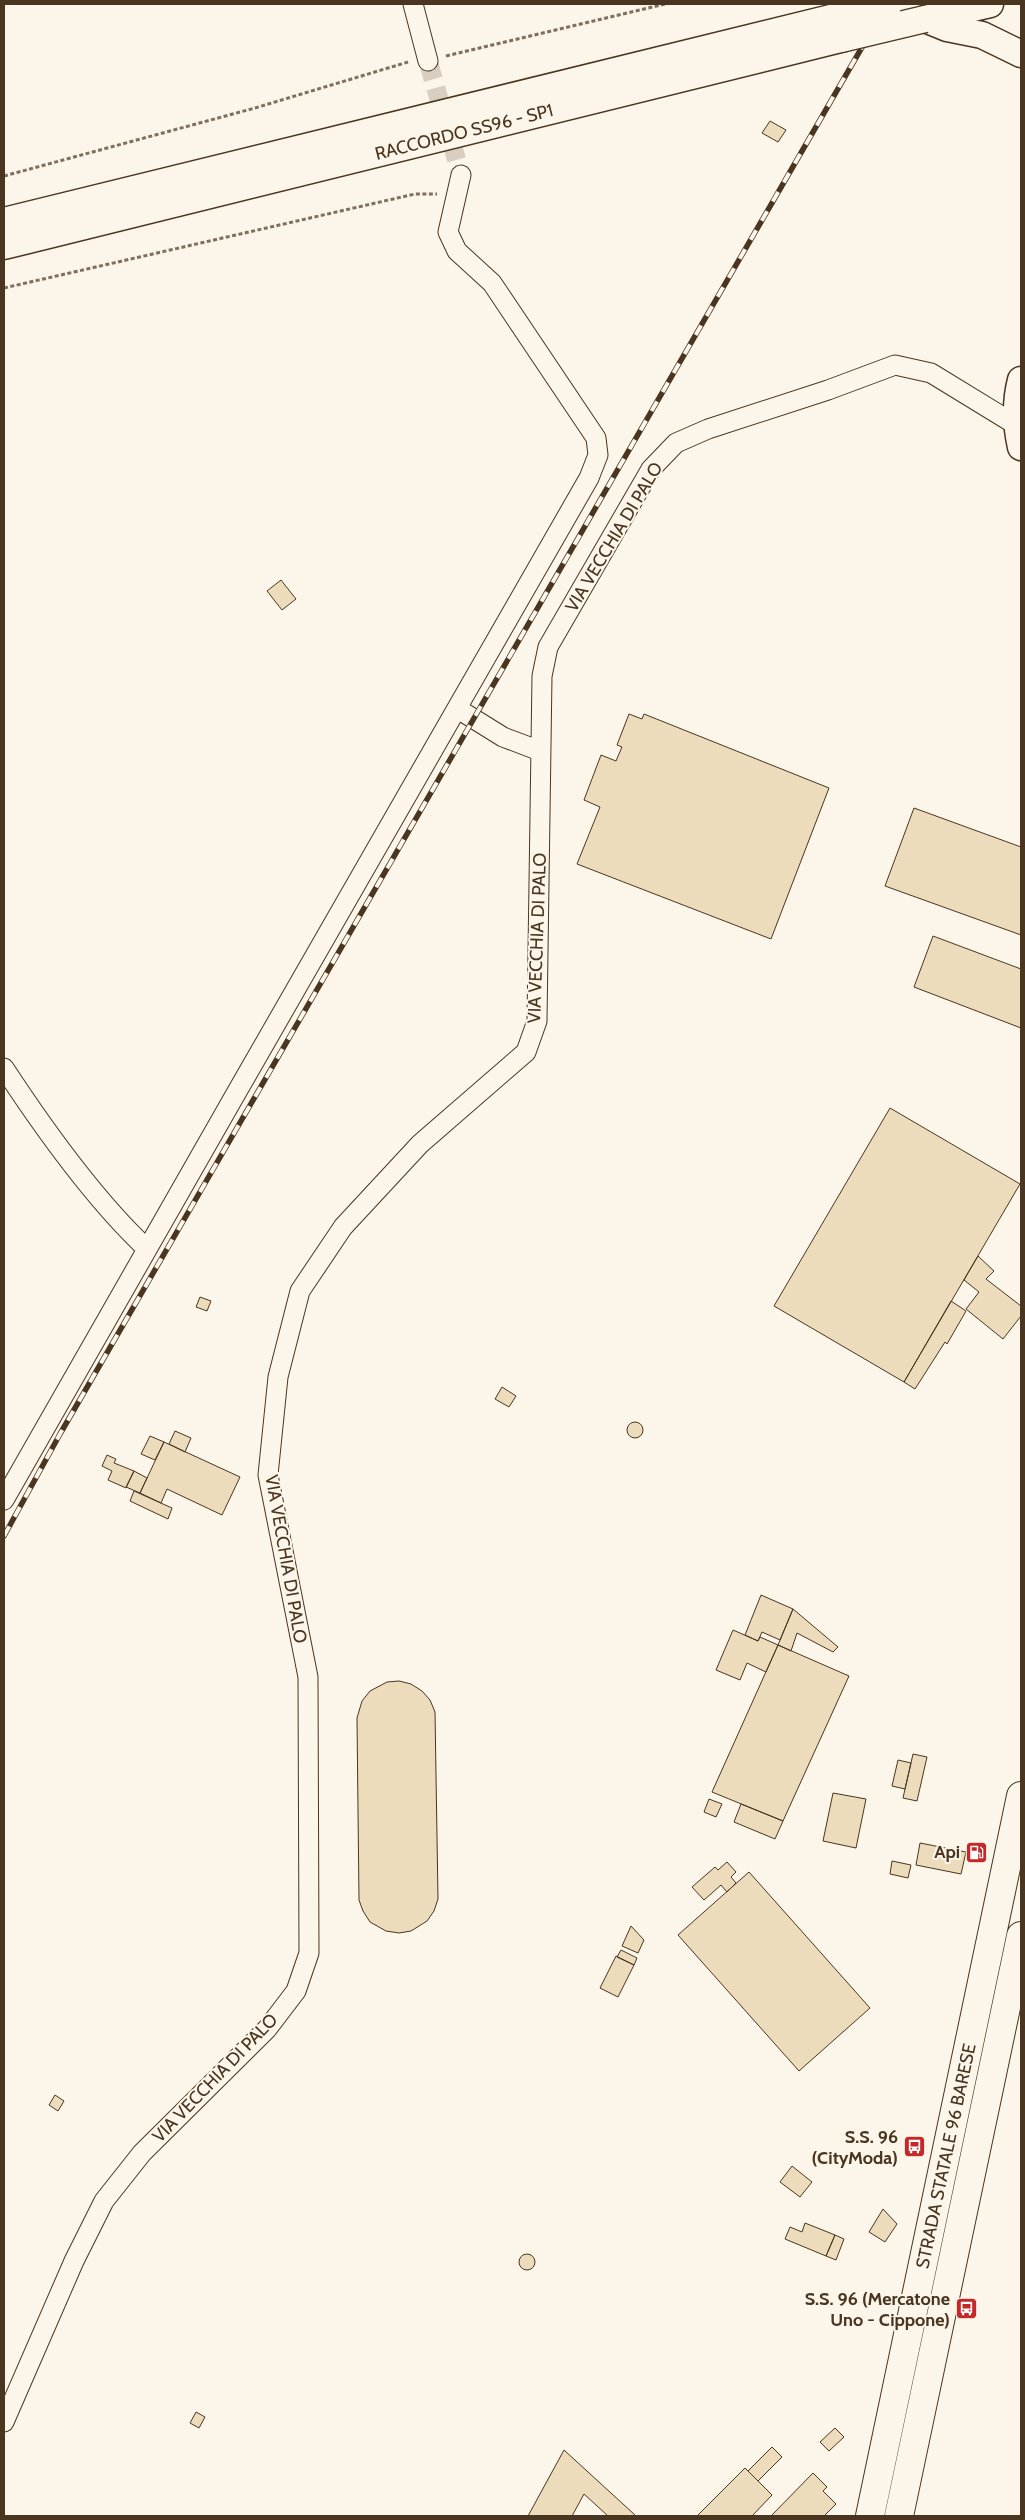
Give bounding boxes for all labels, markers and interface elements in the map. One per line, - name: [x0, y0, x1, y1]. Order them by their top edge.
- street label: RACCORDO SS96 - SP1: [373, 99, 555, 165]
- street label: VIA VECCHIA DI PALO: [561, 458, 667, 616]
- street label: VIA VECCHIA DI PALO: [523, 852, 551, 1024]
- street label: VIA VECCHIA DI PALO: [260, 1473, 312, 1645]
- fuel station icon: Api: [964, 1840, 988, 1864]
- place label: Api: [934, 1841, 960, 1863]
- street label: VIA VECCHIA DI PALO: [148, 2009, 282, 2147]
- street label: STRADA STATALE 96 BARESE: [911, 2041, 981, 2271]
- place label: S.S. 96 (CityModa): [812, 2126, 898, 2169]
- bus stop icon: S.S. 96 (CityModa): [902, 2135, 926, 2159]
- place label: S.S. 96 (Mercatone Uno - Cippone): [805, 2288, 950, 2331]
- bus stop icon: S.S. 96 (Mercatone Uno - Cippone): [954, 2297, 978, 2321]

